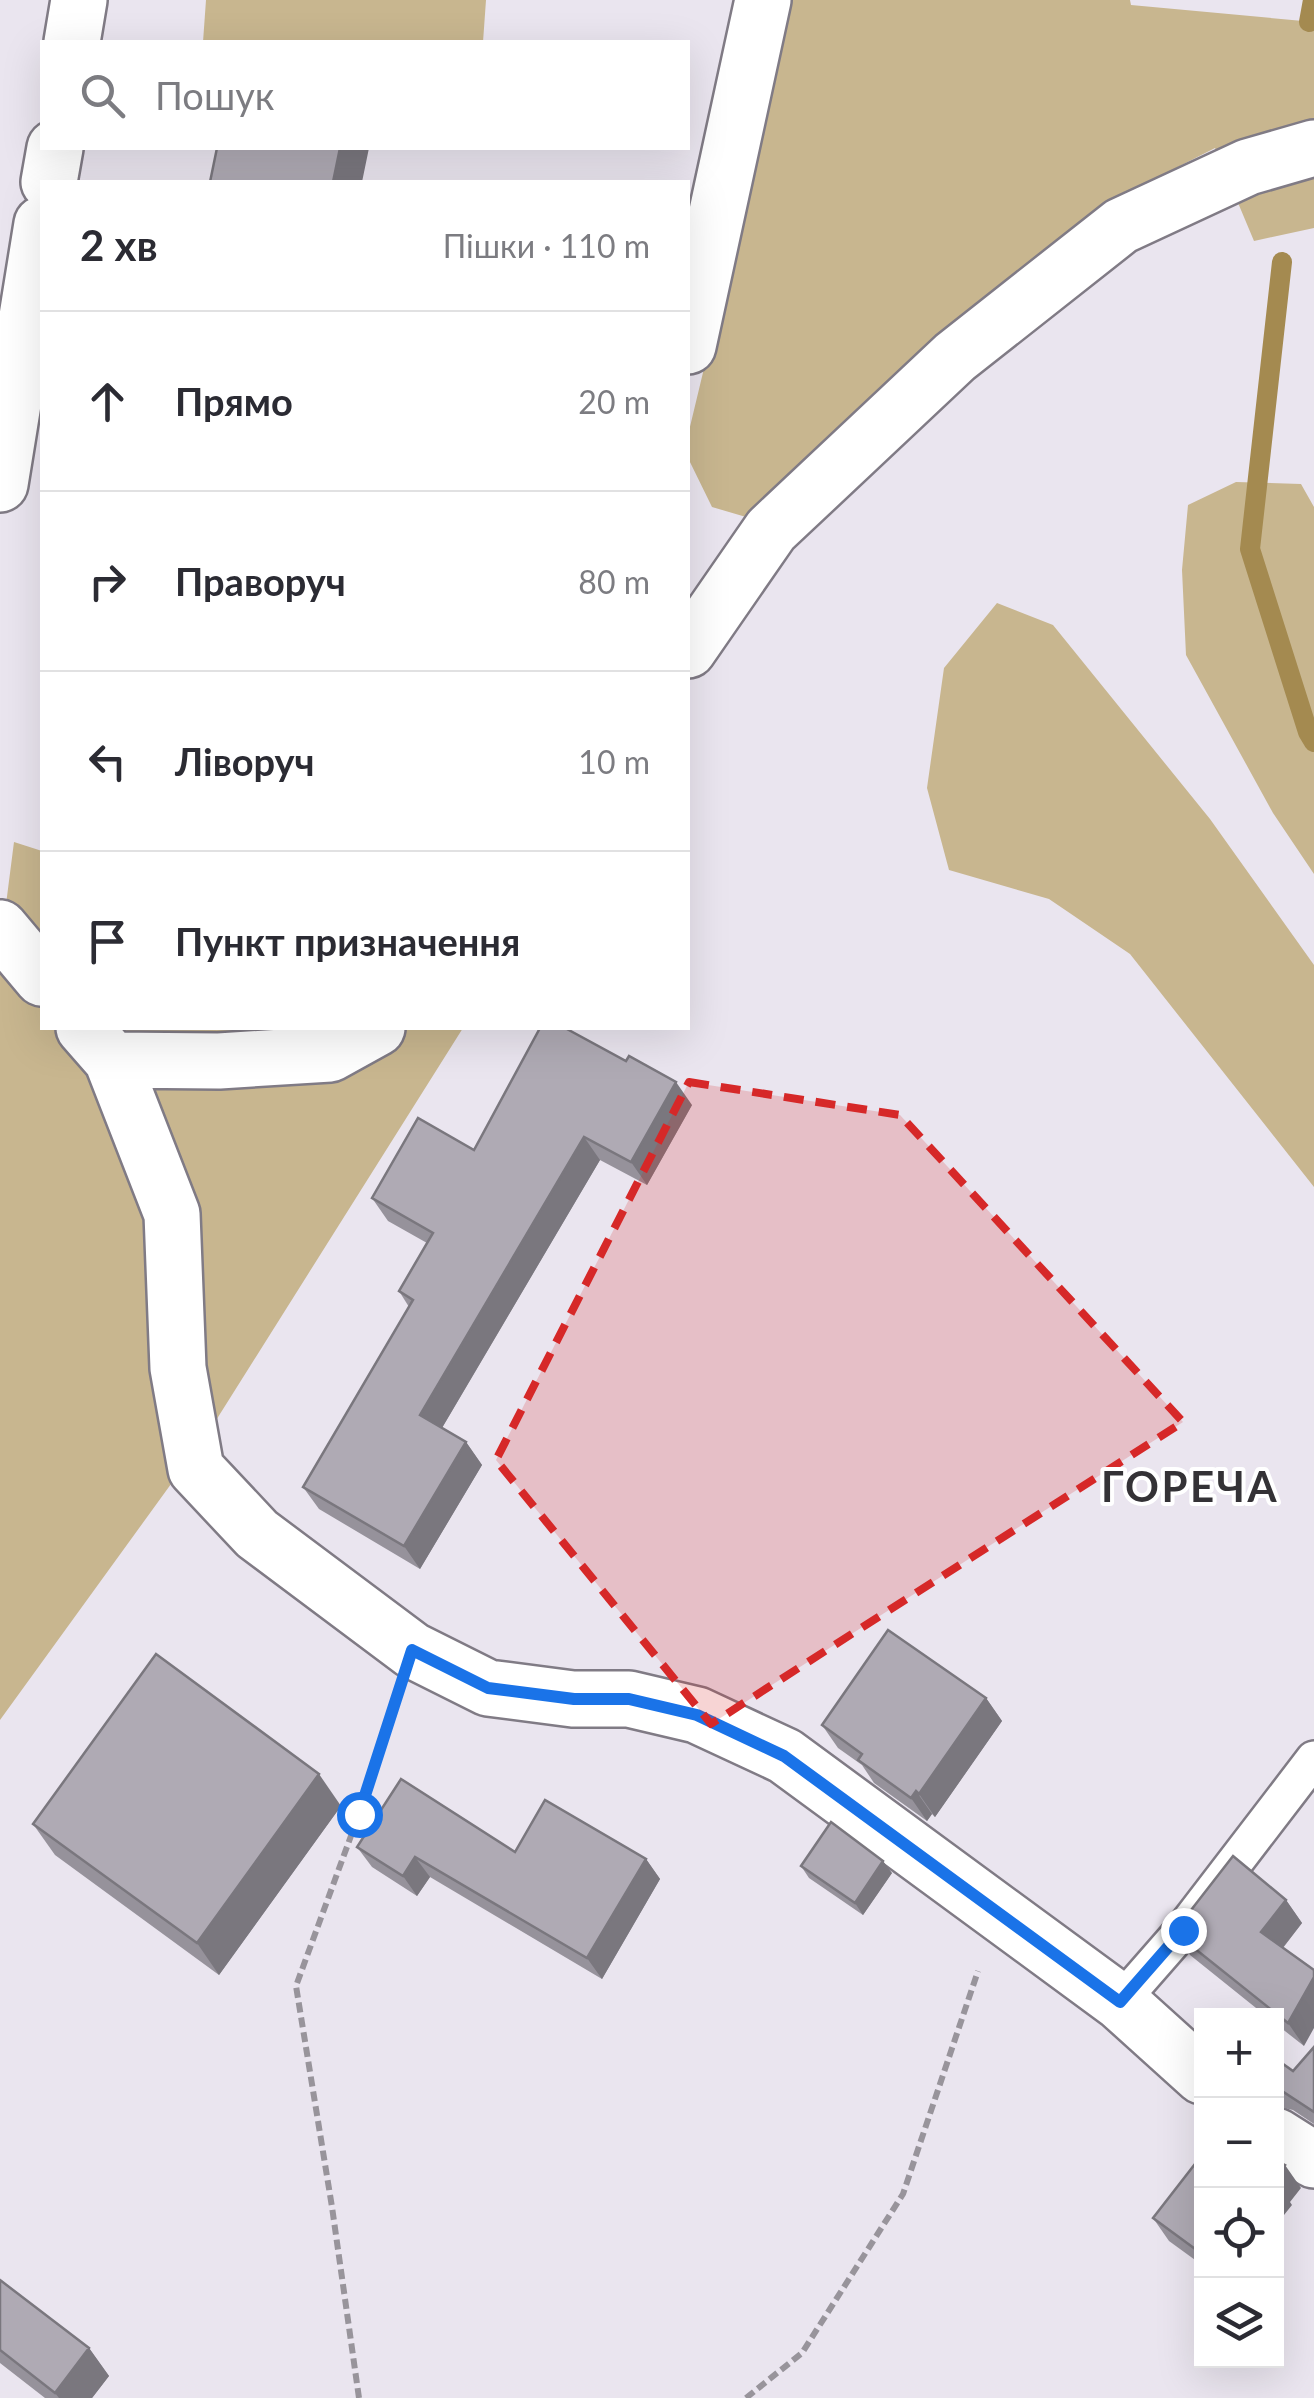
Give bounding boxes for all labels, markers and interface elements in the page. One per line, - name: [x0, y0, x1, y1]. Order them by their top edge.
- search box: [40, 40, 690, 150]
- icon: search: [75, 68, 130, 123]
- text: Пошук: [155, 72, 274, 118]
- text: 2 хв: [80, 220, 158, 270]
- text: Пішки · 110 m: [443, 226, 650, 265]
- icon: ahead: [80, 374, 135, 429]
- text: Прямо: [175, 378, 293, 424]
- text: 20 m: [578, 382, 650, 421]
- icon: right: [80, 554, 135, 609]
- text: Праворуч: [175, 558, 346, 604]
- text: 80 m: [578, 562, 650, 601]
- icon: left: [80, 734, 135, 789]
- text: Ліворуч: [175, 738, 315, 784]
- text: 10 m: [578, 742, 650, 781]
- icon: arrive: [80, 914, 135, 969]
- text: Пункт призначення: [175, 918, 520, 964]
- district label: ГОРЕЧА: [1101, 1461, 1279, 1511]
- route start: [337, 1792, 383, 1838]
- route end: [1161, 1908, 1207, 1954]
- map controls: [1194, 2008, 1284, 2368]
- button: +: [1194, 2008, 1284, 2098]
- button: −: [1194, 2098, 1284, 2188]
- button: locate: [1194, 2188, 1284, 2278]
- button: layers: [1194, 2278, 1284, 2368]

